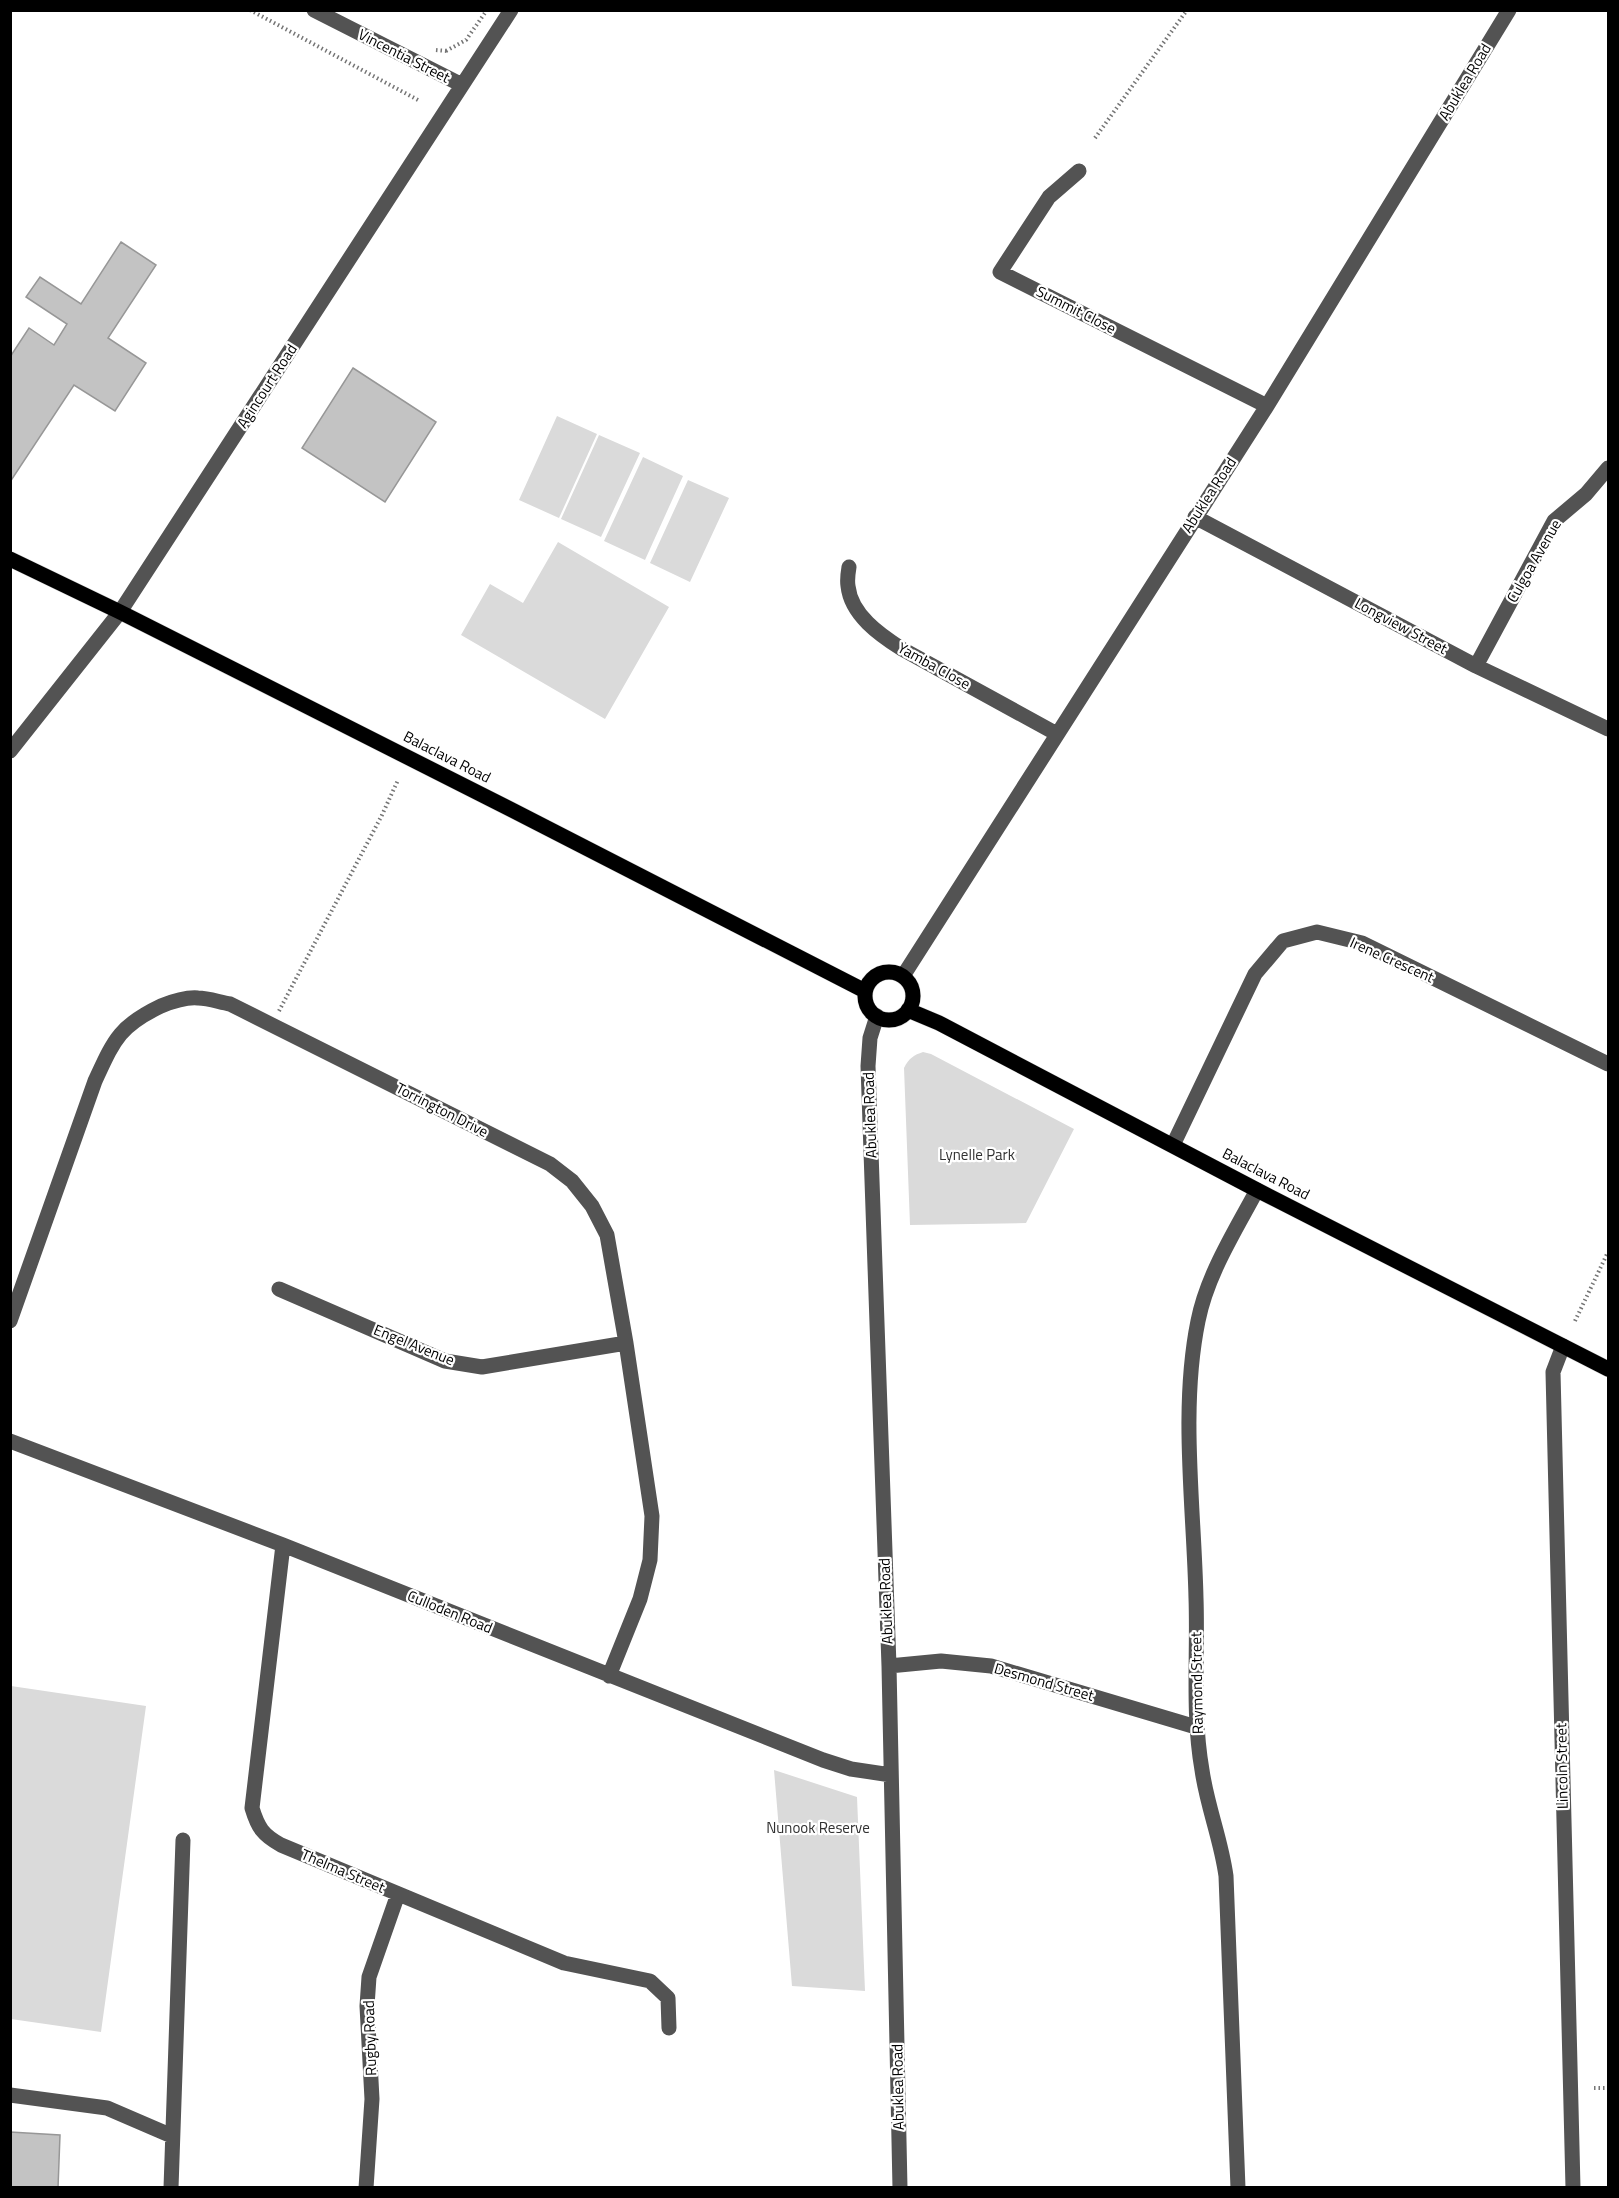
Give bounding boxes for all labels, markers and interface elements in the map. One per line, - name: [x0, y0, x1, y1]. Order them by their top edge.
- street label: Vincentia Street: [354, 23, 455, 89]
- street label: Abuklea Road: [1432, 39, 1497, 125]
- street label: Summit Close: [1032, 280, 1120, 340]
- street label: Agincourt Road: [231, 339, 302, 432]
- street label: Abuklea Road: [1175, 452, 1242, 537]
- street label: Culgoa Avenue: [1500, 515, 1567, 607]
- street label: Longview Street: [1351, 591, 1452, 660]
- street label: Yamba Close: [894, 636, 975, 695]
- street label: Balaclava Road: [399, 725, 495, 788]
- street label: Irene Crescent: [1346, 931, 1439, 989]
- street label: Abuklea Road: [857, 1071, 882, 1159]
- street label: Torrington Drive: [392, 1076, 493, 1143]
- street label: Balaclava Road: [1218, 1142, 1314, 1205]
- park label: Lynelle Park: [939, 1143, 1015, 1166]
- street label: Engel Avenue: [370, 1318, 458, 1371]
- street label: Abuklea Road: [873, 1557, 898, 1645]
- street label: Culloden Road: [404, 1584, 496, 1639]
- street label: Raymond Street: [1184, 1631, 1209, 1734]
- street label: Desmond Street: [992, 1656, 1097, 1707]
- street label: Lincoln Street: [1549, 1722, 1574, 1809]
- park label: Nunook Reserve: [766, 1816, 870, 1839]
- street label: Thelma Street: [298, 1843, 389, 1899]
- street label: Rugby Road: [357, 2000, 382, 2076]
- street label: Abuklea Road: [885, 2044, 910, 2130]

